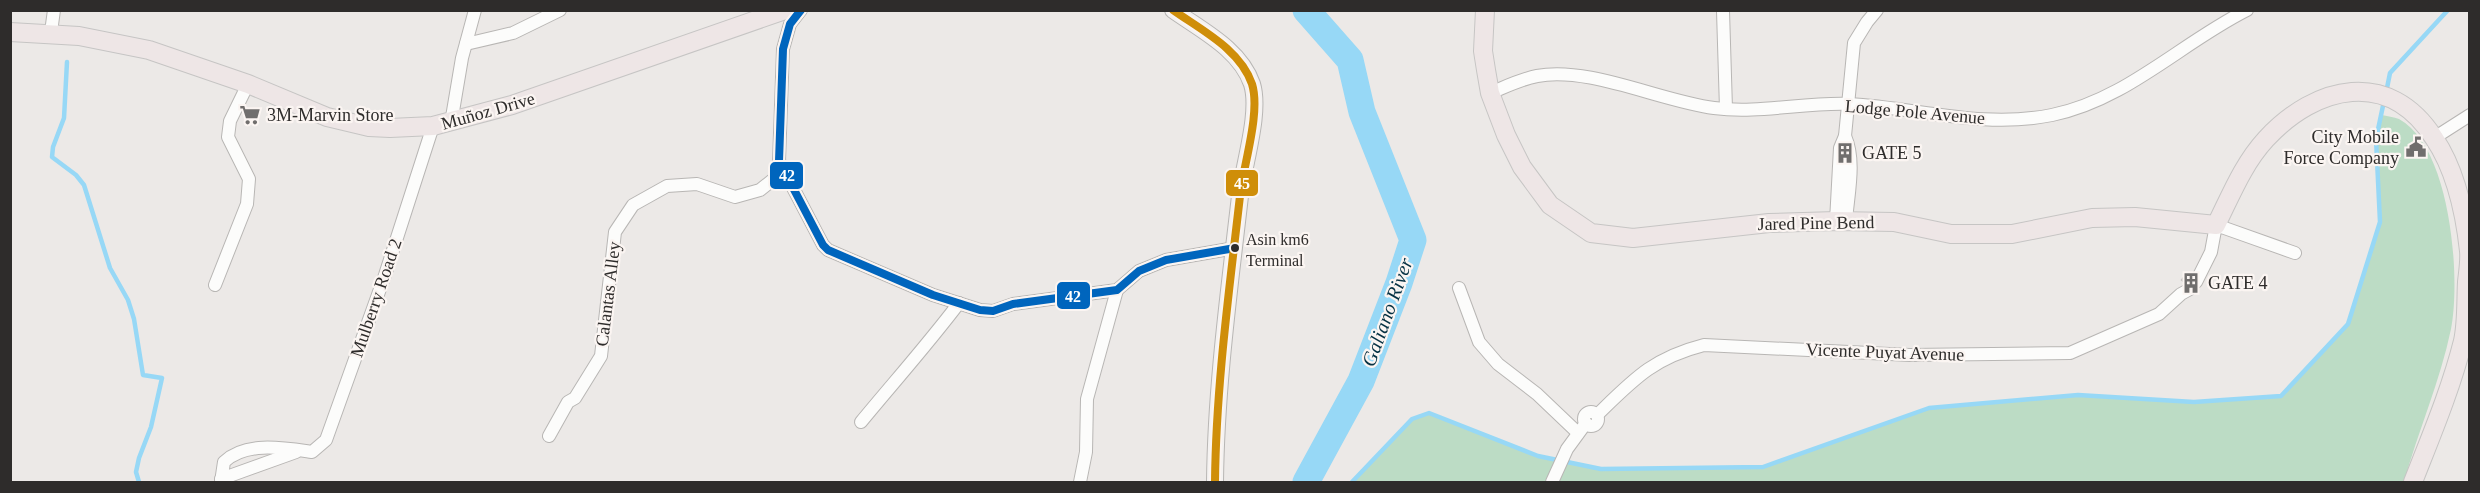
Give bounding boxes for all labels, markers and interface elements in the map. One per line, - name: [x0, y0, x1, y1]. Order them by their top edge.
- street label: Muñoz Drive: [439, 88, 537, 134]
- street label: Lodge Pole Avenue: [1844, 96, 1986, 128]
- supermarket icon: 3M-Marvin Store: [238, 103, 262, 127]
- place label: 3M-Marvin Store: [267, 105, 393, 125]
- place label: City Mobile Force Company: [2284, 127, 2399, 168]
- public building icon: City Mobile Force Company: [2404, 135, 2428, 159]
- building icon: GATE 5: [1833, 141, 1857, 165]
- place label: GATE 5: [1862, 143, 1922, 163]
- line badge: 42: [769, 161, 804, 190]
- text: 42: [779, 167, 795, 184]
- line badge: 45: [1225, 169, 1259, 197]
- text: 45: [1234, 175, 1250, 192]
- street label: Jared Pine Bend: [1757, 212, 1875, 234]
- place label: Asin km6 Terminal: [1246, 231, 1309, 269]
- street label: Mulberry Road 2: [346, 236, 406, 360]
- street label: Calantas Alley: [592, 240, 624, 348]
- marker: Asin km6 Terminal: [1229, 242, 1241, 254]
- water label: Galiano River: [1357, 255, 1417, 369]
- building icon: GATE 4: [2179, 271, 2203, 295]
- place label: GATE 4: [2208, 273, 2268, 293]
- line badge: 42: [1056, 281, 1091, 310]
- text: 42: [1065, 288, 1081, 305]
- street label: Vicente Puyat Avenue: [1805, 339, 1965, 365]

